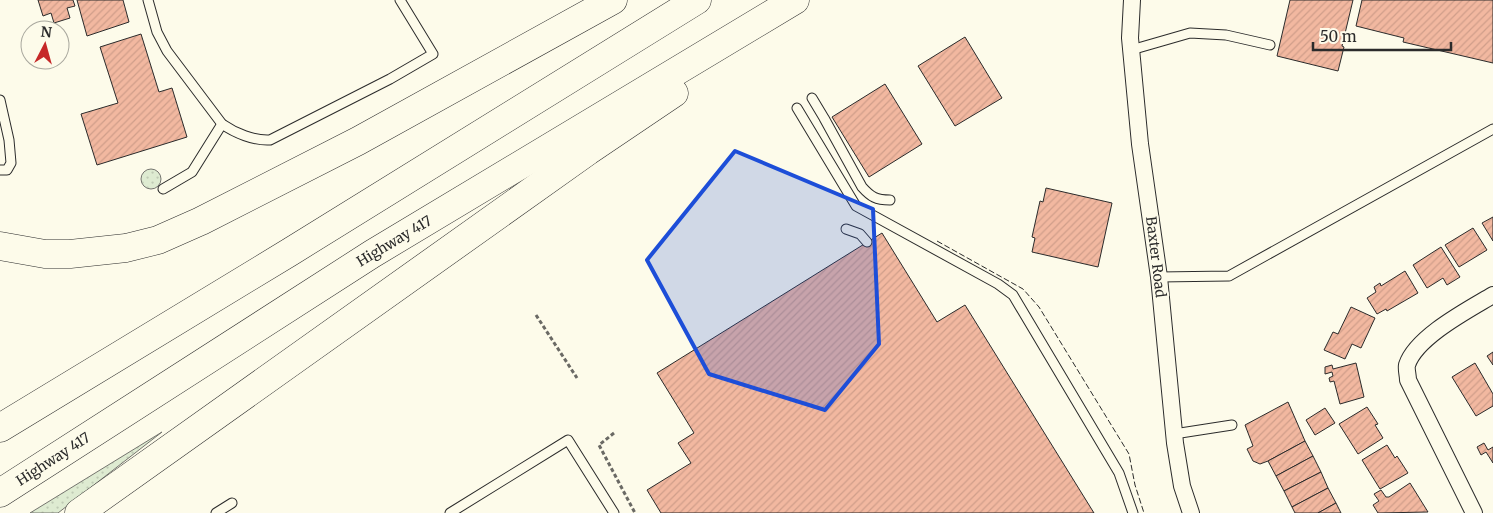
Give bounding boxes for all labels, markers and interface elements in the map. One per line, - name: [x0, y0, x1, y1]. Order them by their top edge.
- north arrow: [20, 20, 70, 70]
- scale bar: [1313, 20, 1450, 52]
- text: N: [40, 23, 53, 42]
- text: 50 m: [1320, 27, 1357, 46]
- street label: Highway 417: [353, 212, 435, 270]
- street label: Baxter Road: [1142, 215, 1170, 299]
- street label: Highway 417: [13, 428, 93, 490]

